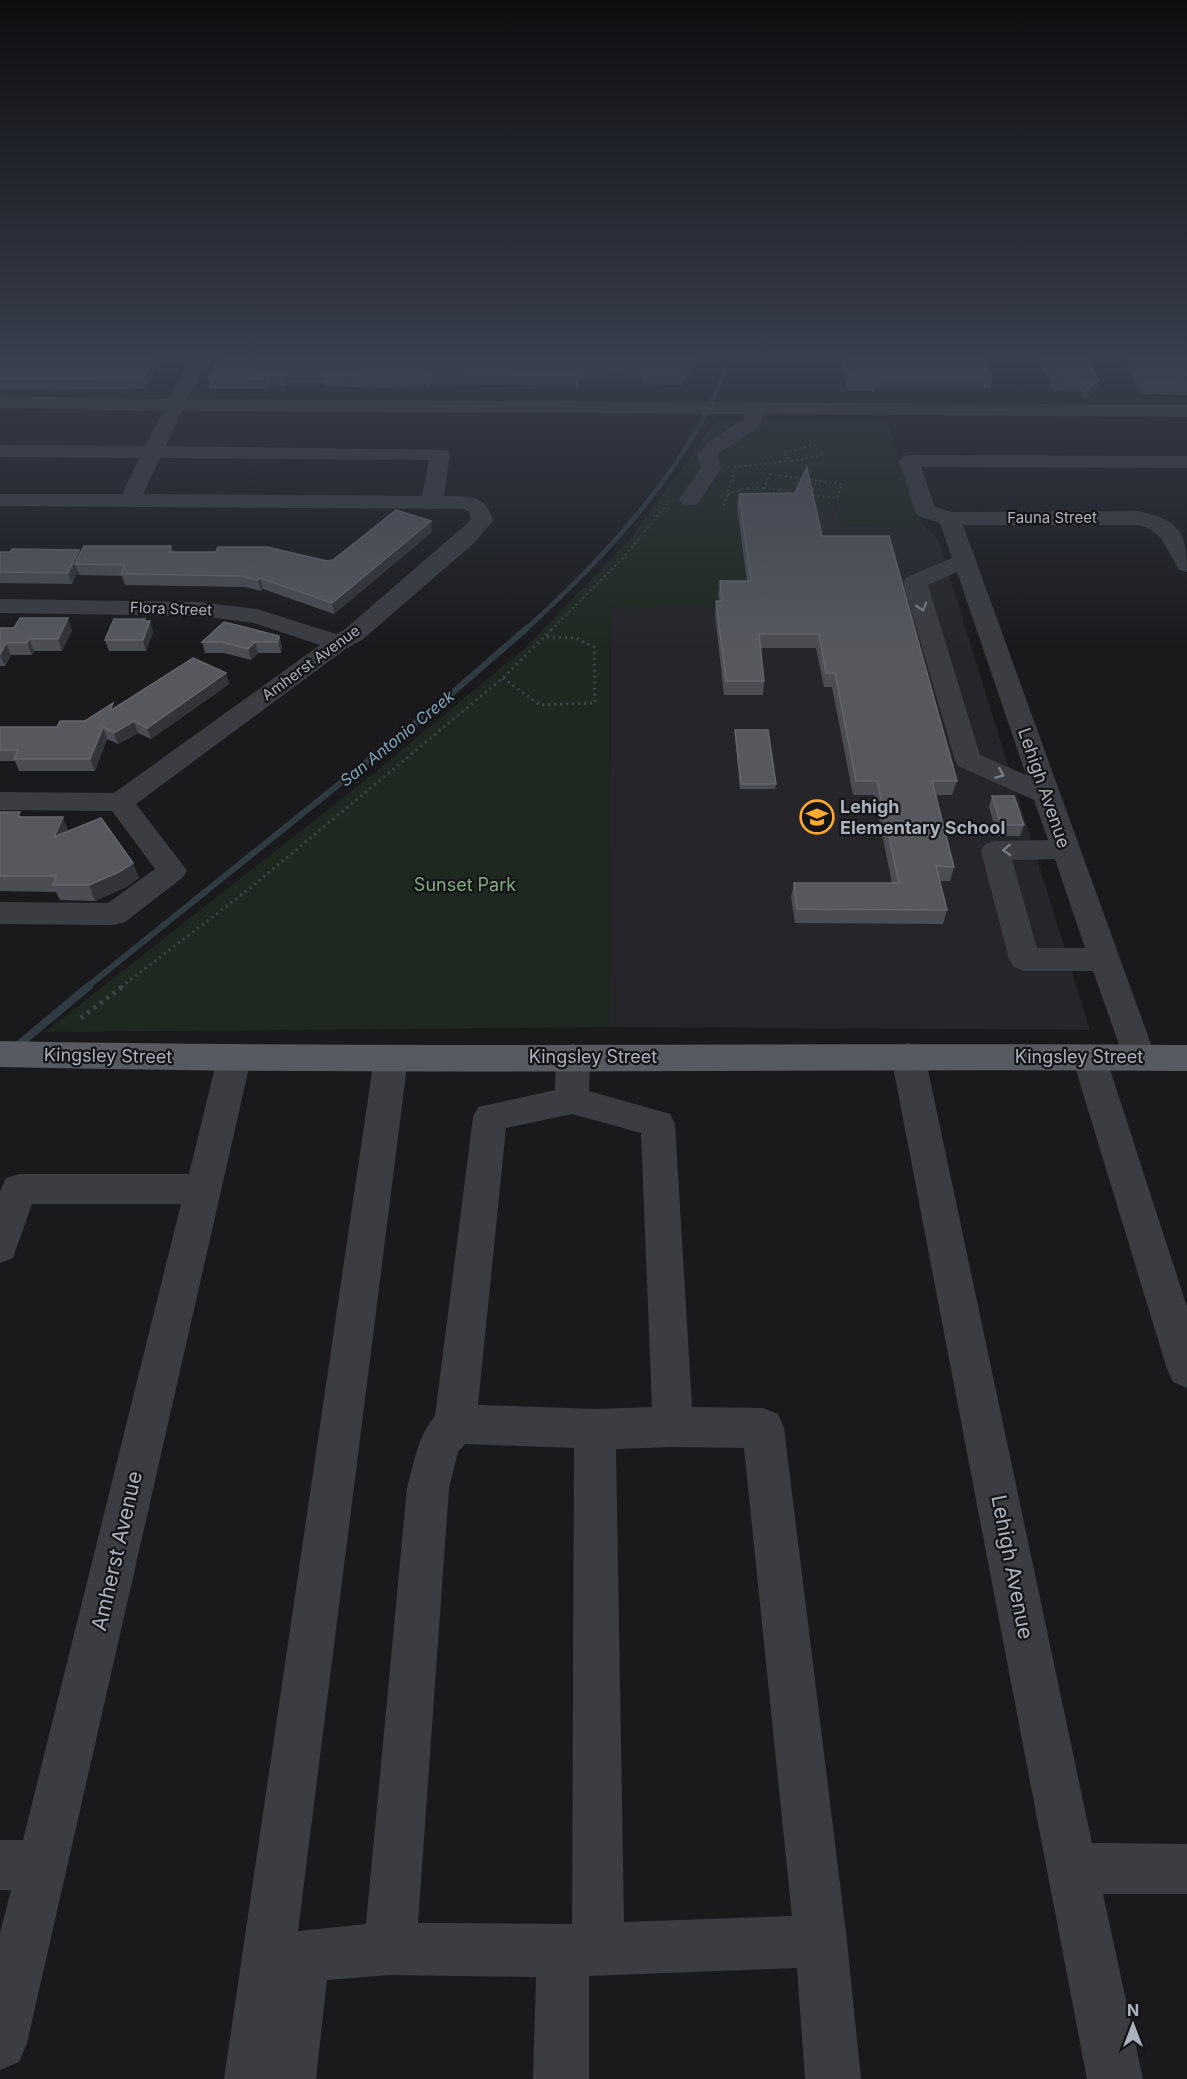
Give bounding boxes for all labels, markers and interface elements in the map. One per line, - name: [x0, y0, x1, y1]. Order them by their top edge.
- street label: Fauna Street: [1007, 508, 1097, 527]
- street label: Flora Street: [130, 598, 212, 619]
- one-way arrow: [915, 601, 927, 612]
- street label: Amherst Avenue: [258, 621, 363, 705]
- water label: San Antonio Creek: [336, 686, 458, 790]
- street label: Lehigh Avenue: [1014, 725, 1075, 851]
- one-way arrow: [994, 767, 1005, 779]
- place label: Lehigh Elementary School: [840, 796, 1005, 838]
- school or university icon: Lehigh Elementary School: [799, 799, 835, 835]
- one-way arrow: [1003, 844, 1012, 857]
- park label: Sunset Park: [414, 874, 516, 895]
- street label: Kingsley Street: [44, 1044, 172, 1067]
- street label: Kingsley Street: [529, 1046, 657, 1067]
- street label: Kingsley Street: [1015, 1046, 1143, 1067]
- street label: Amherst Avenue: [86, 1469, 147, 1633]
- street label: Lehigh Avenue: [986, 1493, 1039, 1641]
- north arrow: [1103, 1995, 1163, 2055]
- text: N: [1127, 2000, 1139, 2020]

